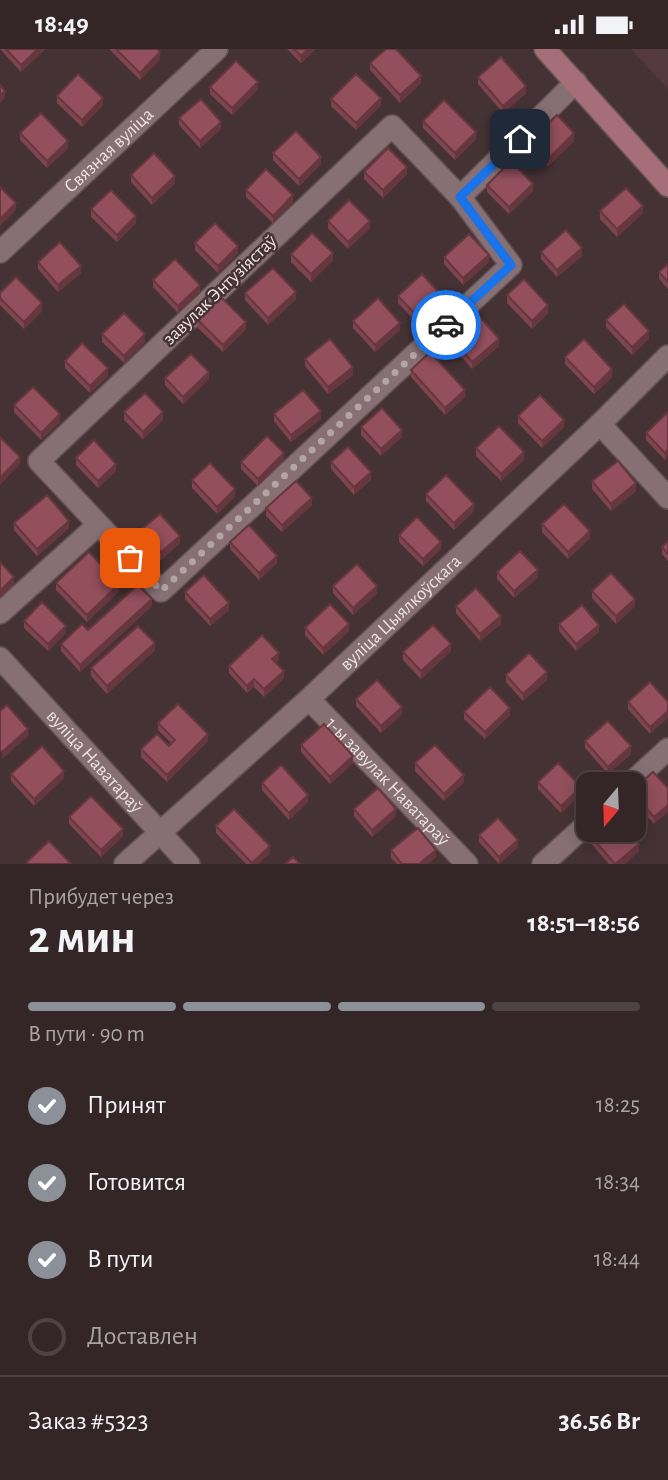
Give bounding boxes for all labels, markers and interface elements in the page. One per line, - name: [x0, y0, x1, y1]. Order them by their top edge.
- text: 18:49: [35, 11, 89, 37]
- street label: Связная вуліца: [61, 104, 157, 196]
- pin: [490, 109, 550, 169]
- icon: home: [501, 120, 539, 158]
- street label: завулак Энтузіястаў: [160, 231, 280, 349]
- courier: [411, 290, 481, 360]
- icon: car: [427, 306, 465, 344]
- pin: [100, 528, 160, 588]
- icon: bag: [111, 539, 149, 577]
- street label: вуліца Цыялкоўскага: [336, 551, 465, 674]
- street label: вуліца Наватараў: [43, 706, 146, 816]
- street label: 1-ы завулак Наватараў: [322, 713, 453, 849]
- north arrow: [576, 772, 646, 842]
- map controls: [576, 772, 646, 842]
- text: Прибудет через: [28, 886, 174, 909]
- text: 18:51–18:56: [527, 910, 640, 936]
- text: 2 мин: [28, 915, 136, 961]
- text: В пути · 90 m: [28, 1023, 145, 1046]
- icon: check: [28, 1087, 66, 1125]
- text: Принят: [87, 1092, 166, 1118]
- text: 18:25: [596, 1094, 640, 1117]
- icon: check: [28, 1164, 66, 1202]
- text: Готовится: [87, 1169, 186, 1195]
- text: 18:34: [595, 1171, 640, 1194]
- icon: check: [28, 1241, 66, 1279]
- text: В пути: [87, 1246, 153, 1272]
- text: 18:44: [594, 1248, 640, 1271]
- text: Доставлен: [87, 1323, 198, 1349]
- text: Заказ #5323: [28, 1408, 148, 1434]
- text: 36.56 Br: [559, 1408, 640, 1434]

